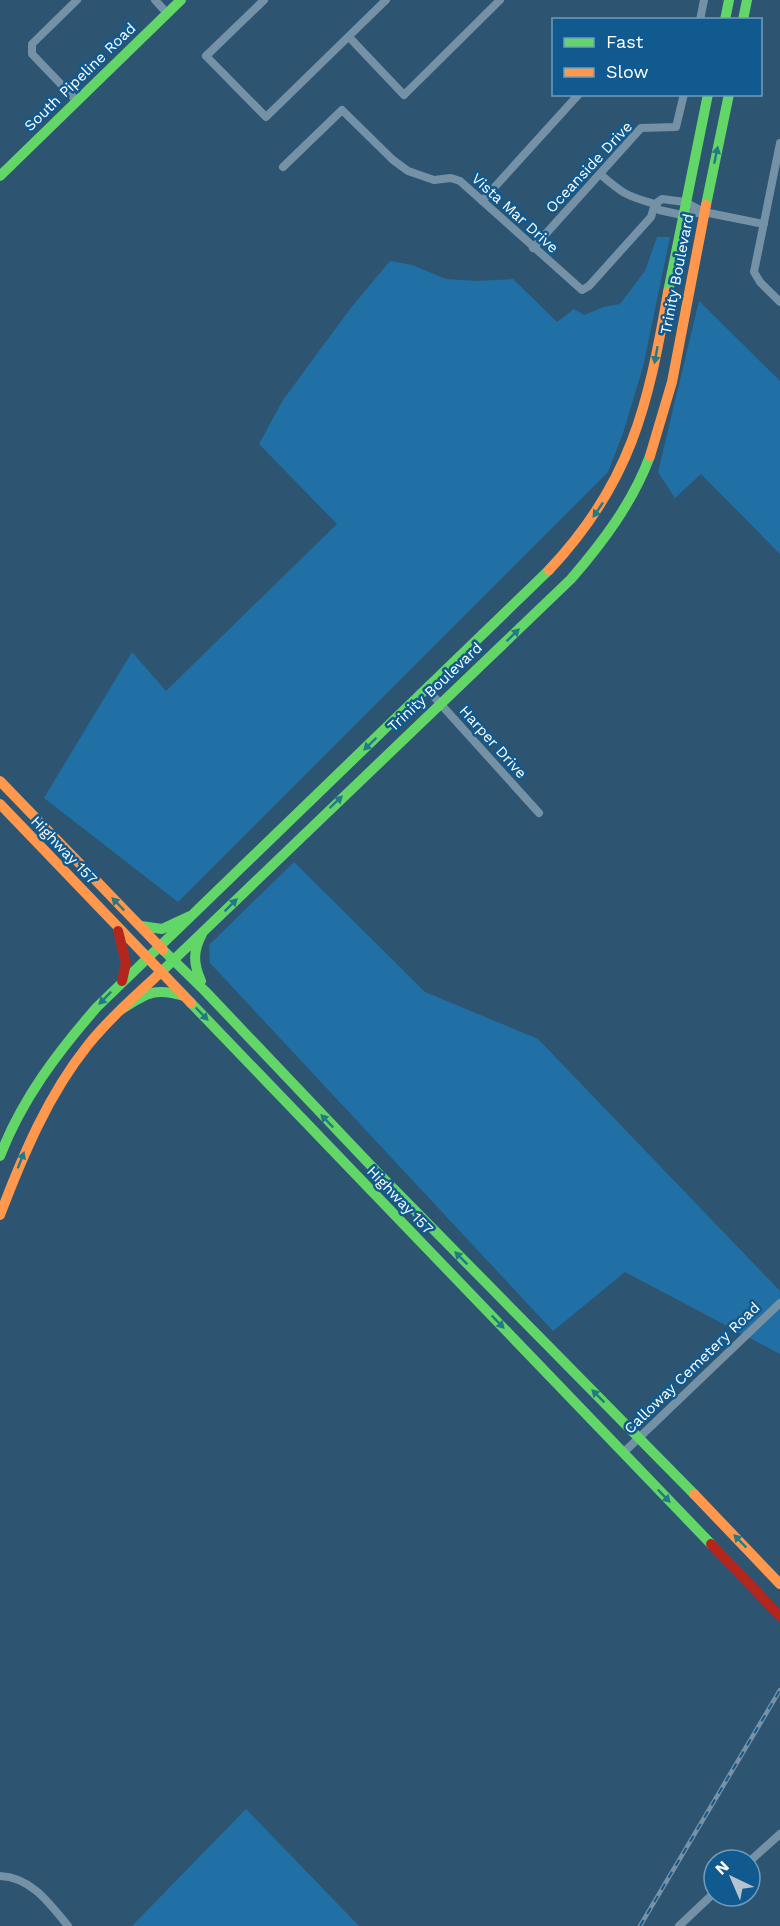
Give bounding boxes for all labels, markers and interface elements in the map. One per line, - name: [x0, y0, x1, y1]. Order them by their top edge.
- legend: [552, 18, 762, 96]
- street label: South Pipeline Road: [21, 19, 139, 135]
- text: Fast: [606, 31, 644, 52]
- text: Slow: [606, 61, 649, 82]
- street label: Oceanside Drive: [542, 118, 636, 216]
- one-way arrow: [712, 145, 721, 164]
- street label: Vista Mar Drive: [468, 169, 562, 257]
- street label: Trinity Boulevard: [656, 212, 698, 336]
- one-way arrow: [651, 346, 660, 365]
- one-way arrow: [593, 502, 604, 518]
- one-way arrow: [506, 628, 520, 642]
- street label: Trinity Boulevard: [384, 639, 486, 735]
- street label: Harper Drive: [456, 702, 530, 782]
- one-way arrow: [362, 737, 377, 751]
- one-way arrow: [328, 796, 342, 810]
- street label: Highway 157: [27, 812, 101, 888]
- one-way arrow: [112, 897, 125, 912]
- one-way arrow: [223, 898, 237, 912]
- one-way arrow: [99, 991, 113, 1005]
- one-way arrow: [195, 1006, 209, 1021]
- one-way arrow: [320, 1113, 334, 1128]
- one-way arrow: [17, 1151, 26, 1169]
- street label: Highway 157: [363, 1162, 437, 1238]
- one-way arrow: [455, 1251, 469, 1265]
- street label: Calloway Cemetery Road: [620, 1298, 764, 1438]
- one-way arrow: [491, 1315, 505, 1330]
- one-way arrow: [592, 1390, 606, 1404]
- one-way arrow: [657, 1488, 671, 1503]
- one-way arrow: [733, 1535, 747, 1549]
- north arrow: [702, 1848, 762, 1908]
- text: N: [711, 1857, 733, 1879]

